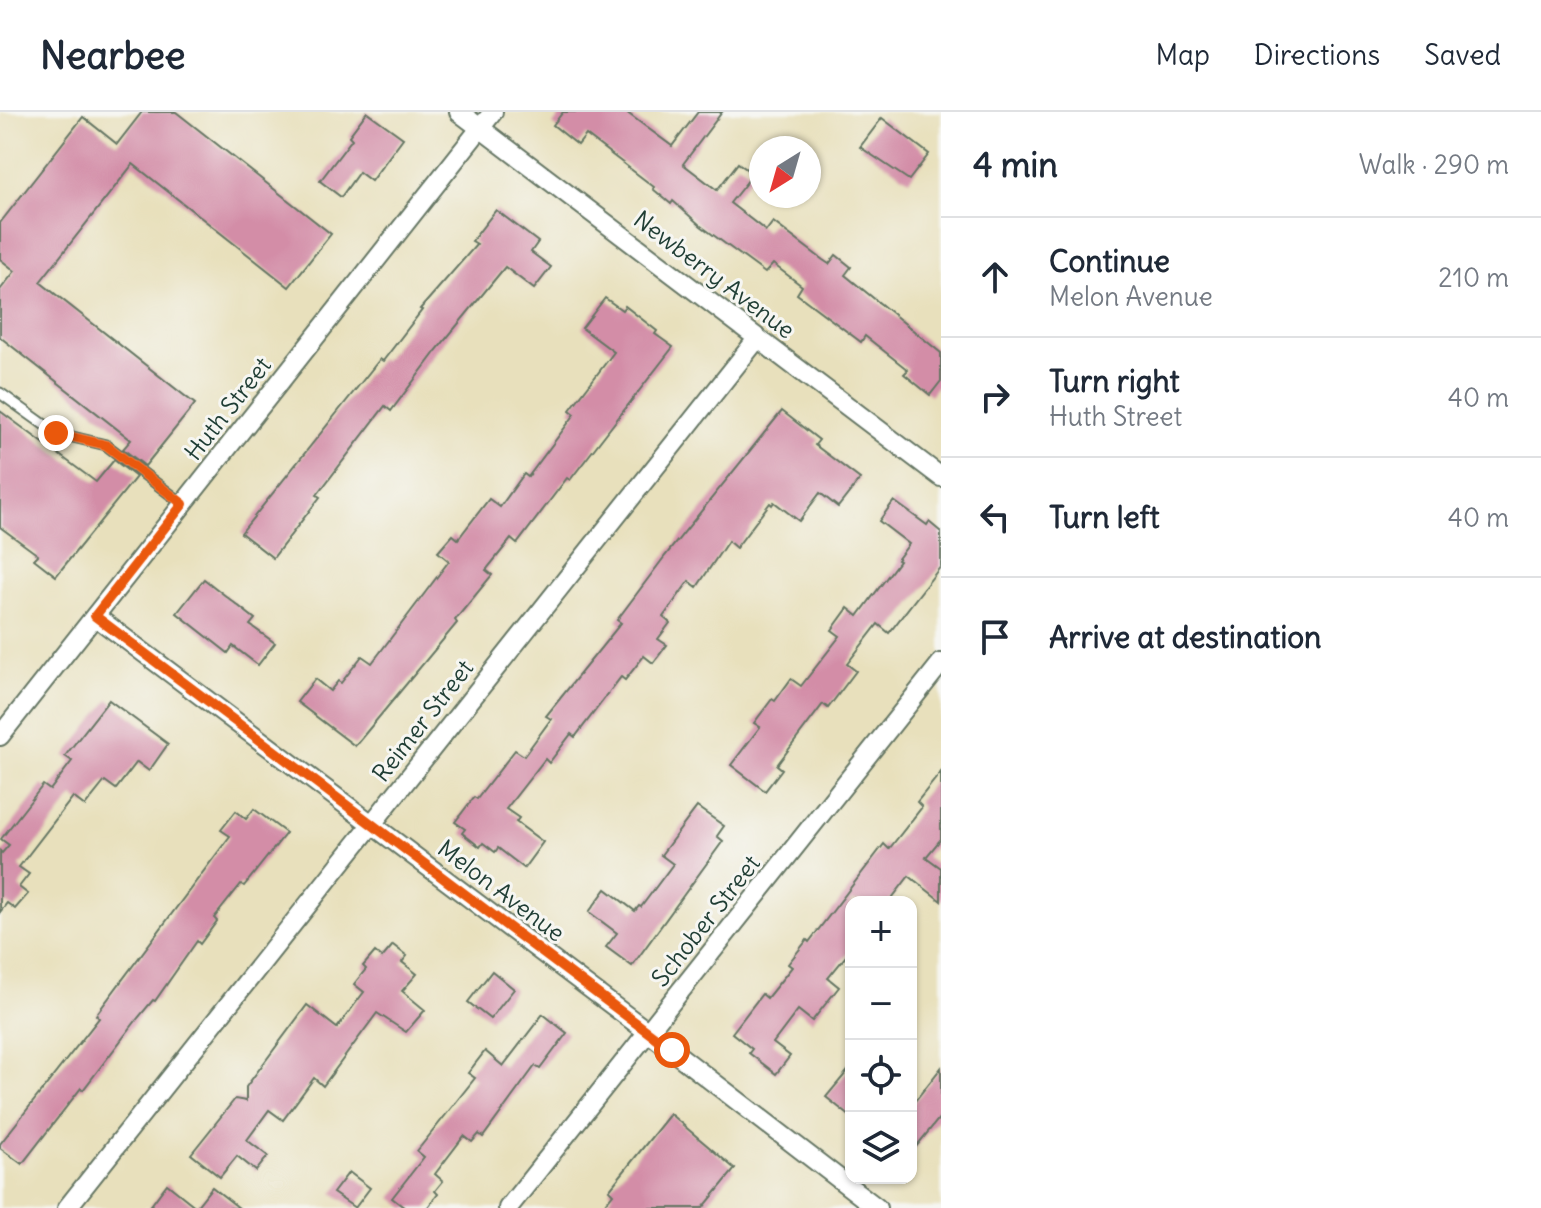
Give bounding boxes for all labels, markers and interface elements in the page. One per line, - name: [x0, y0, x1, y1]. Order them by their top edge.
- text: Nearbee: [40, 32, 186, 79]
- text: Map: [1155, 37, 1210, 73]
- text: Directions: [1254, 37, 1380, 73]
- text: Saved: [1424, 37, 1501, 73]
- north arrow: [749, 136, 821, 208]
- text: 4 min: [973, 143, 1058, 186]
- text: Walk · 290 m: [1359, 148, 1509, 181]
- street label: Newberry Avenue: [628, 204, 801, 344]
- text: Continue: [1049, 242, 1170, 280]
- icon: ahead: [973, 255, 1017, 299]
- text: 210 m: [1438, 261, 1509, 294]
- text: Melon Avenue: [1049, 280, 1213, 313]
- street label: Huth Street: [178, 351, 277, 466]
- text: Turn right: [1049, 362, 1180, 400]
- icon: right: [973, 375, 1017, 419]
- text: 40 m: [1448, 381, 1509, 414]
- text: Huth Street: [1049, 400, 1182, 433]
- route end: [38, 415, 74, 451]
- icon: left: [973, 495, 1017, 539]
- text: Turn left: [1049, 498, 1160, 536]
- text: 40 m: [1448, 501, 1509, 534]
- icon: arrive: [973, 615, 1017, 659]
- text: Arrive at destination: [1049, 618, 1321, 656]
- street label: Reimer Street: [365, 653, 479, 787]
- street label: Melon Avenue: [432, 833, 571, 948]
- street label: Schober Street: [645, 849, 766, 992]
- map controls: [845, 896, 917, 1184]
- button: +: [845, 896, 917, 968]
- button: −: [845, 968, 917, 1040]
- route start: [654, 1032, 690, 1068]
- button: locate: [845, 1040, 917, 1112]
- button: layers: [845, 1112, 917, 1184]

